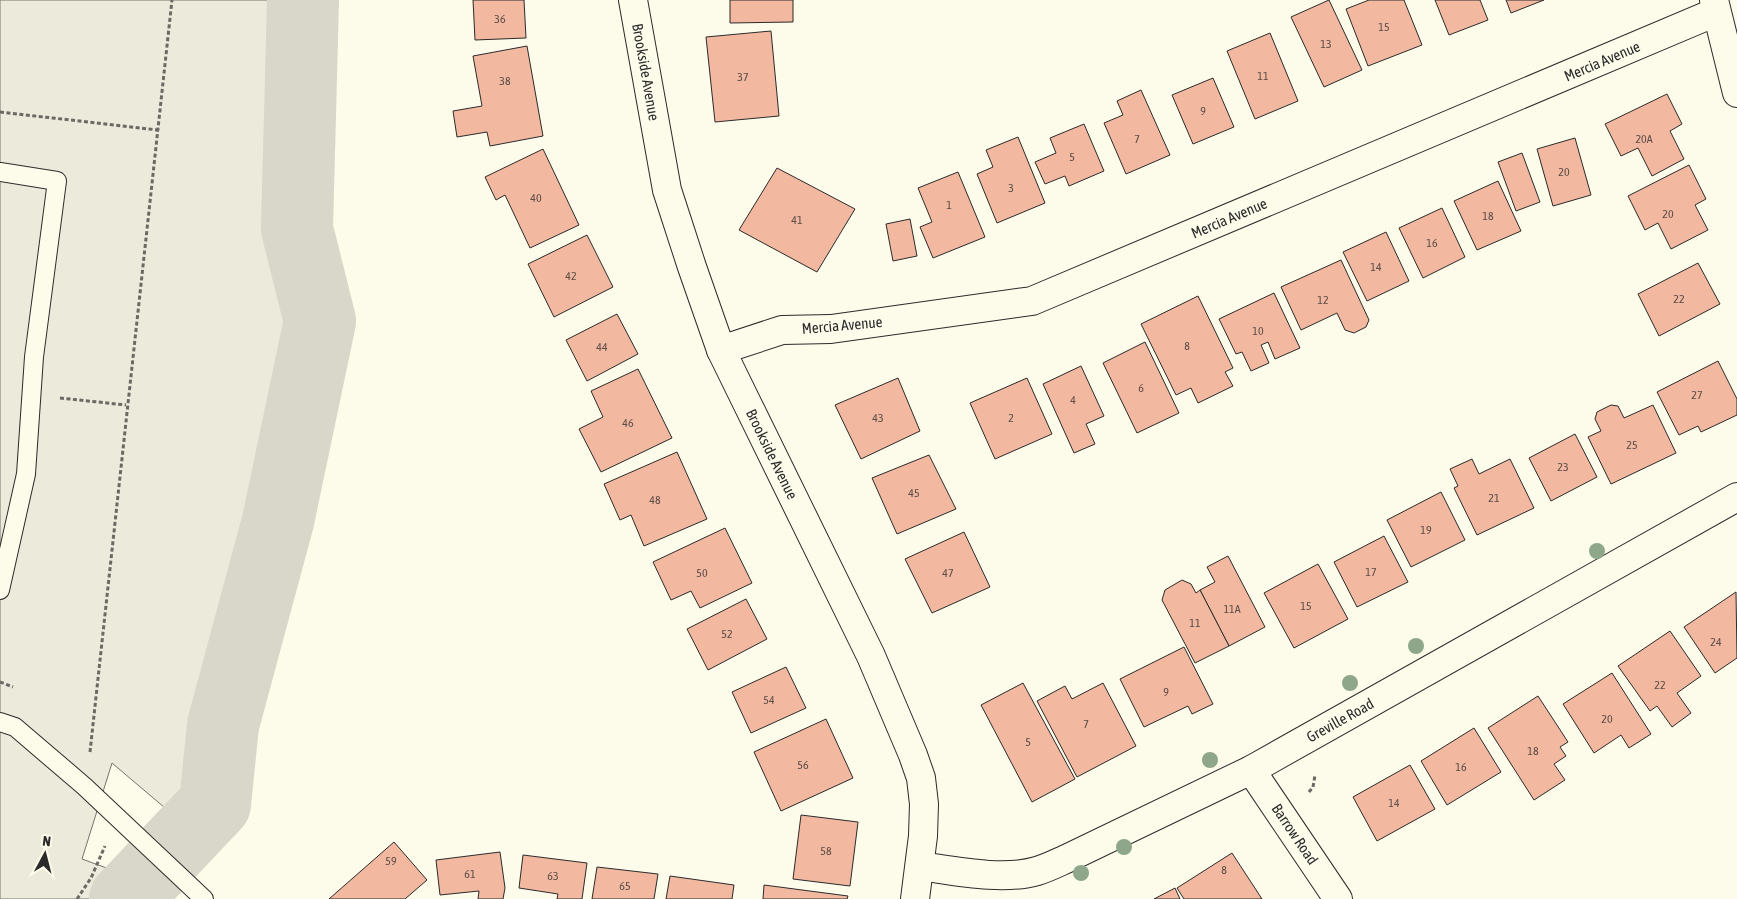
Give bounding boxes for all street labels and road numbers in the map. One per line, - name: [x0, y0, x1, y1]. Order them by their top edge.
- street label: Brookside Avenue: [629, 22, 663, 122]
- street label: Mercia Avenue: [1561, 37, 1643, 85]
- street label: Mercia Avenue: [1188, 194, 1270, 242]
- street label: Mercia Avenue: [801, 313, 883, 337]
- street label: Brookside Avenue: [743, 406, 801, 502]
- street label: Greville Road: [1304, 695, 1376, 745]
- street label: Barrow Road: [1269, 800, 1321, 868]

